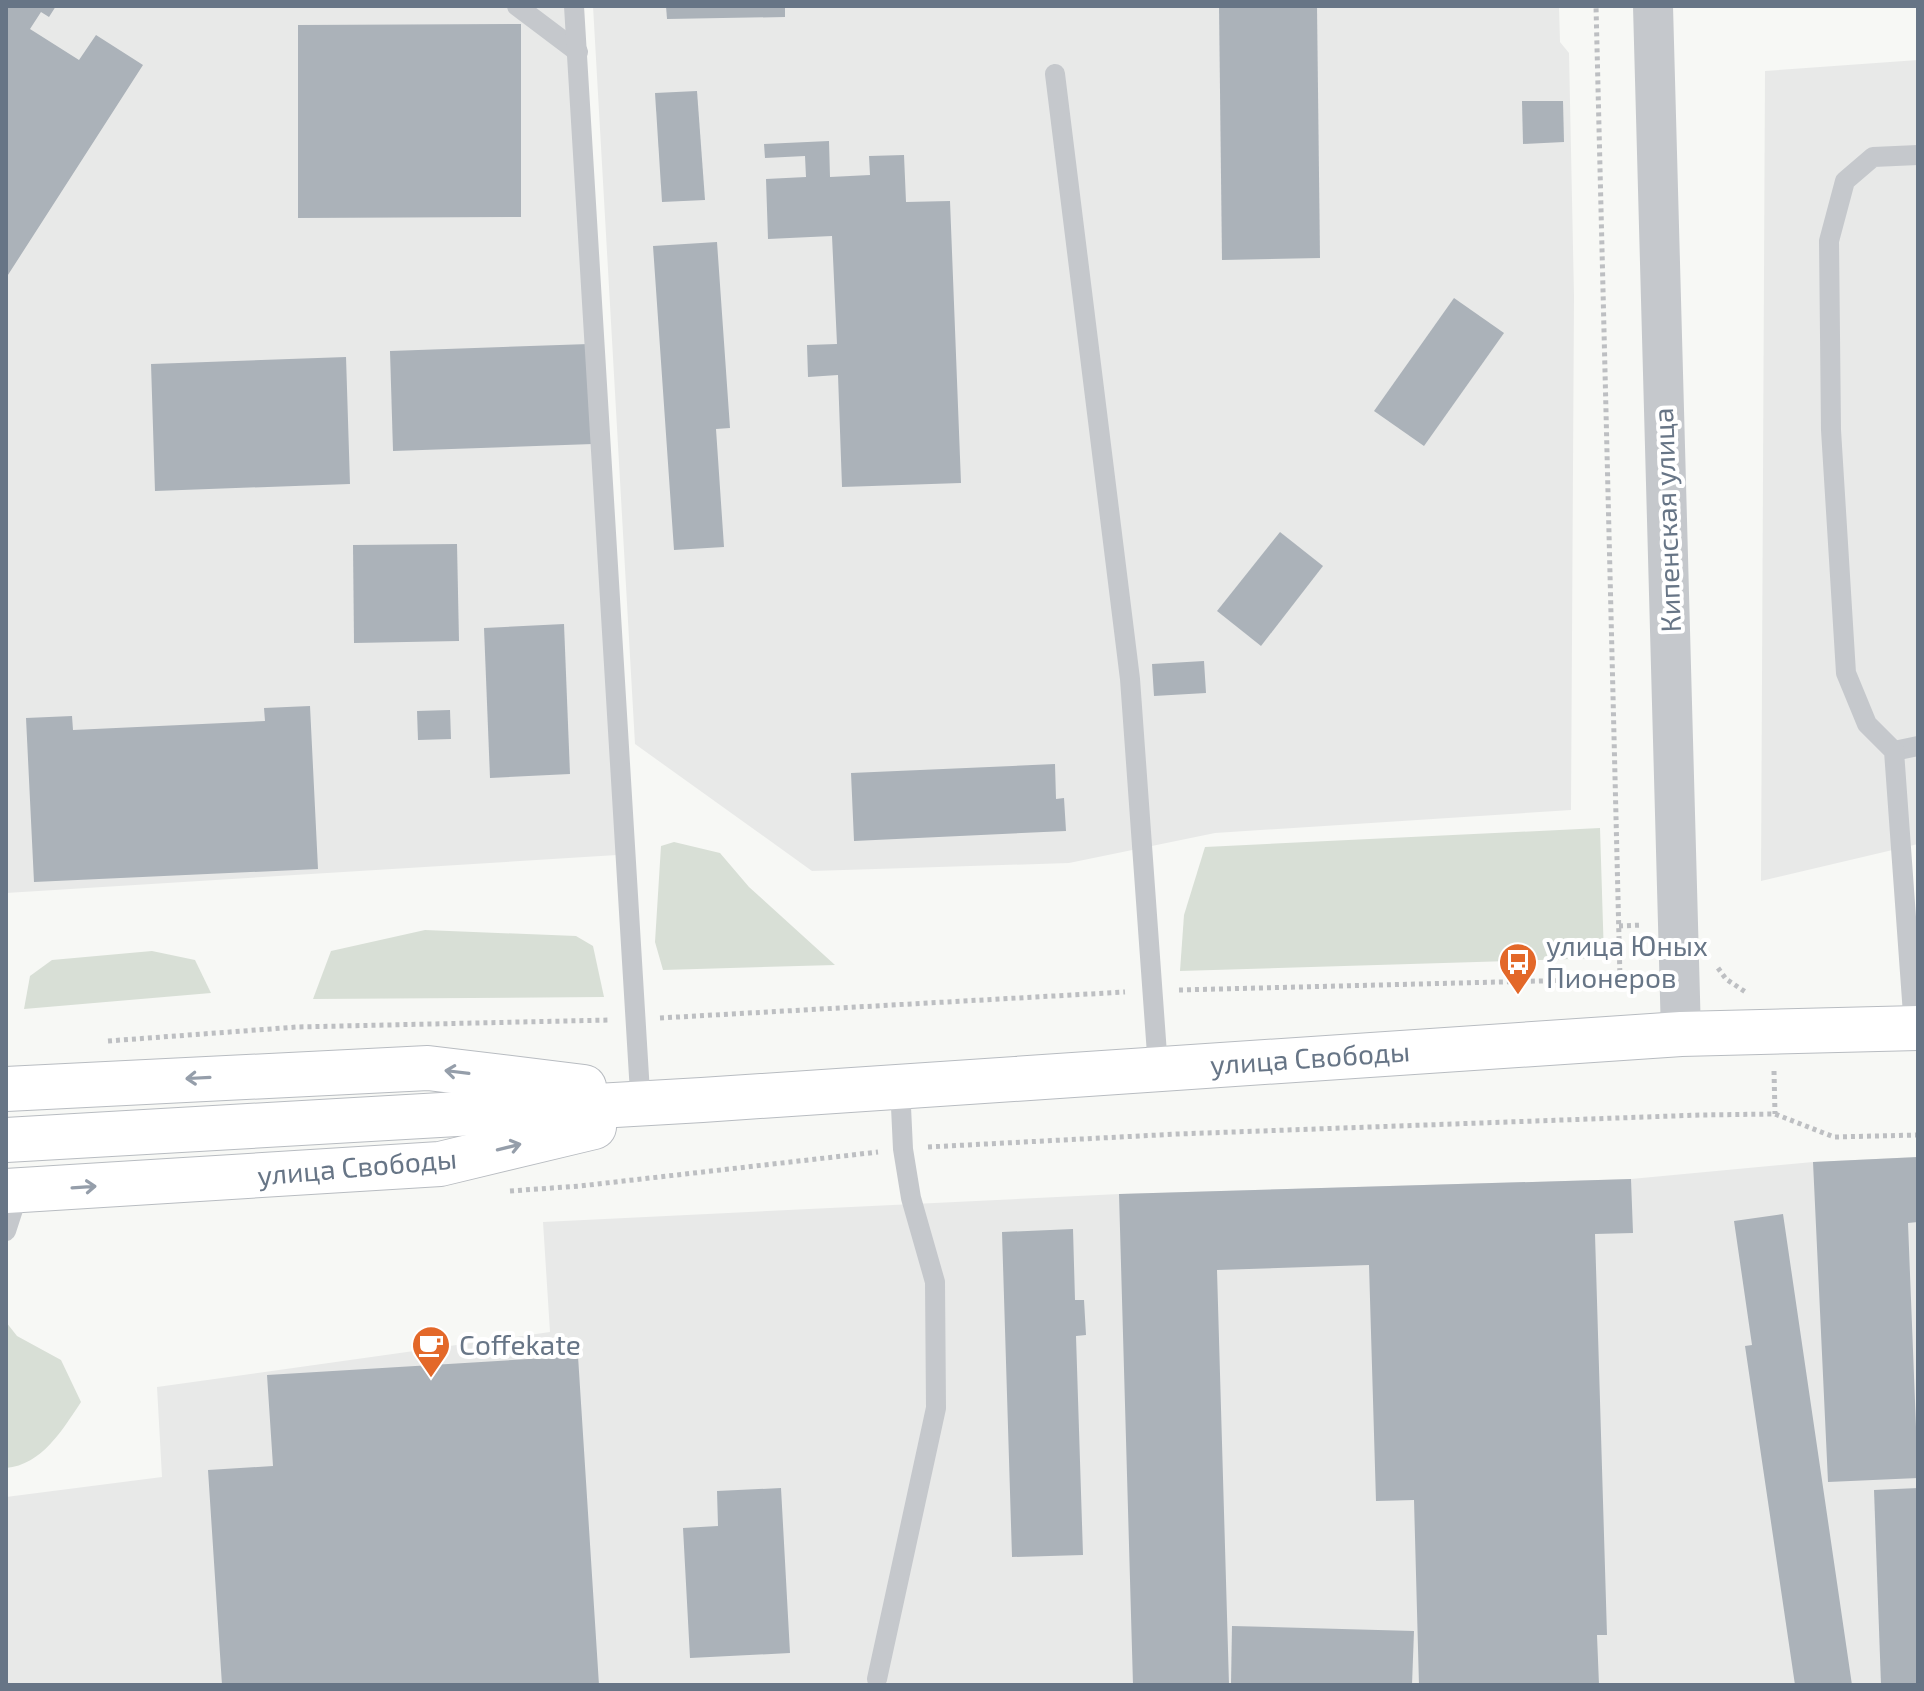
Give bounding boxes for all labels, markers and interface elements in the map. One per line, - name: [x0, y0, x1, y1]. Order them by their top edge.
- street label: Кипенская улица: [1645, 407, 1687, 633]
- place label: улица Юных Пионеров: [1546, 928, 1708, 994]
- bus stop icon: улица Юных Пионеров: [1497, 941, 1539, 996]
- street label: улица Свободы: [1209, 1033, 1411, 1081]
- one-way arrow: [444, 1064, 471, 1079]
- one-way arrow: [185, 1071, 212, 1086]
- one-way arrow: [496, 1139, 522, 1154]
- street label: улица Свободы: [256, 1140, 458, 1192]
- one-way arrow: [70, 1179, 97, 1194]
- cafe icon: Coffekate: [410, 1324, 452, 1379]
- place label: Coffekate: [459, 1327, 581, 1361]

